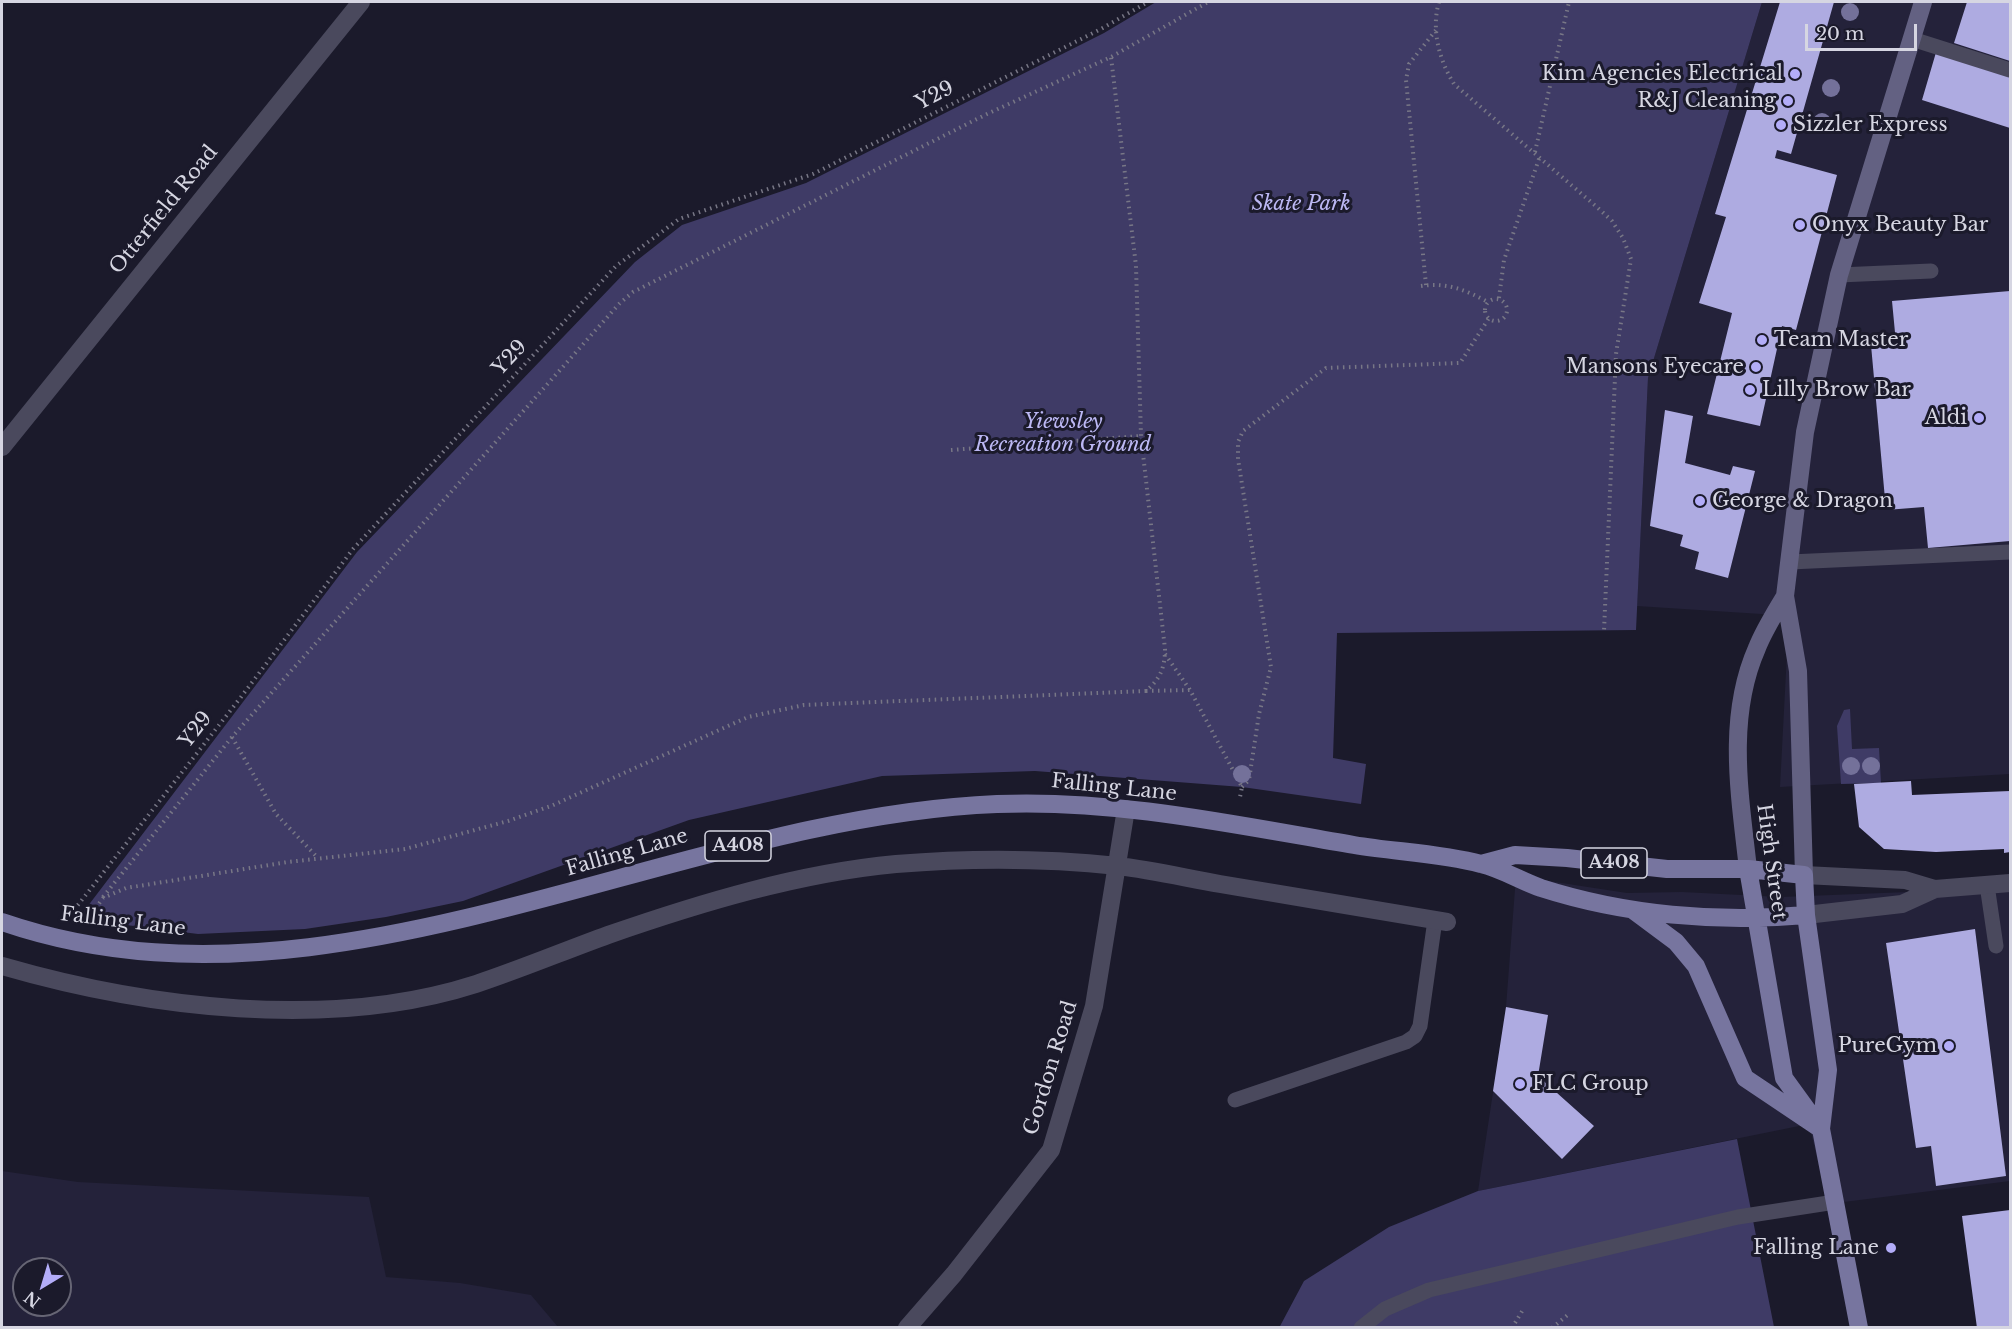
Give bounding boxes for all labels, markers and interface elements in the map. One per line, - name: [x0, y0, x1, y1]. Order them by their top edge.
- scale bar: [1808, 12, 1920, 50]
- text: 20 m: [1816, 23, 1864, 45]
- place label: Kim Agencies Electrical: [1542, 62, 1783, 86]
- marker: Kim Agencies Electrical: [1788, 67, 1802, 81]
- street label: Y29: [912, 76, 958, 116]
- place label: R&J Cleaning: [1638, 89, 1776, 113]
- marker: R&J Cleaning: [1781, 94, 1795, 108]
- place label: Sizzler Express: [1793, 113, 1947, 137]
- marker: Sizzler Express: [1774, 118, 1788, 132]
- street label: Otterfield Road: [105, 141, 223, 279]
- park label: Skate Park: [1252, 192, 1350, 216]
- place label: Onyx Beauty Bar: [1812, 213, 1988, 237]
- marker: Onyx Beauty Bar: [1793, 218, 1807, 232]
- place label: Team Master: [1774, 328, 1908, 352]
- marker: Team Master: [1755, 333, 1769, 347]
- street label: Y29: [488, 335, 532, 381]
- place label: Mansons Eyecare: [1566, 355, 1744, 379]
- marker: Mansons Eyecare: [1749, 360, 1763, 374]
- place label: Lilly Brow Bar: [1762, 378, 1911, 402]
- marker: Lilly Brow Bar: [1743, 383, 1757, 397]
- place label: Aldi: [1925, 406, 1967, 430]
- park label: Yiewsley Recreation Ground: [974, 410, 1152, 457]
- marker: Aldi: [1972, 411, 1986, 425]
- place label: George & Dragon: [1712, 489, 1893, 513]
- marker: George & Dragon: [1693, 494, 1707, 508]
- street label: Y29: [174, 707, 218, 753]
- street label: Falling Lane: [1050, 769, 1178, 807]
- street label: High Street: [1751, 802, 1791, 922]
- street label: Falling Lane: [563, 824, 691, 882]
- road number: A408: [705, 831, 771, 861]
- road number: A408: [1581, 848, 1647, 878]
- street label: Falling Lane: [59, 902, 187, 942]
- street label: Gordon Road: [1019, 998, 1083, 1138]
- place label: PureGym: [1838, 1034, 1937, 1058]
- marker: PureGym: [1942, 1039, 1956, 1053]
- place label: FLC Group: [1532, 1072, 1648, 1096]
- marker: FLC Group: [1513, 1077, 1527, 1091]
- place label: Falling Lane: [1753, 1236, 1879, 1260]
- marker: Falling Lane: [1884, 1241, 1898, 1255]
- north arrow: [12, 1257, 72, 1317]
- text: N: [20, 1287, 44, 1312]

